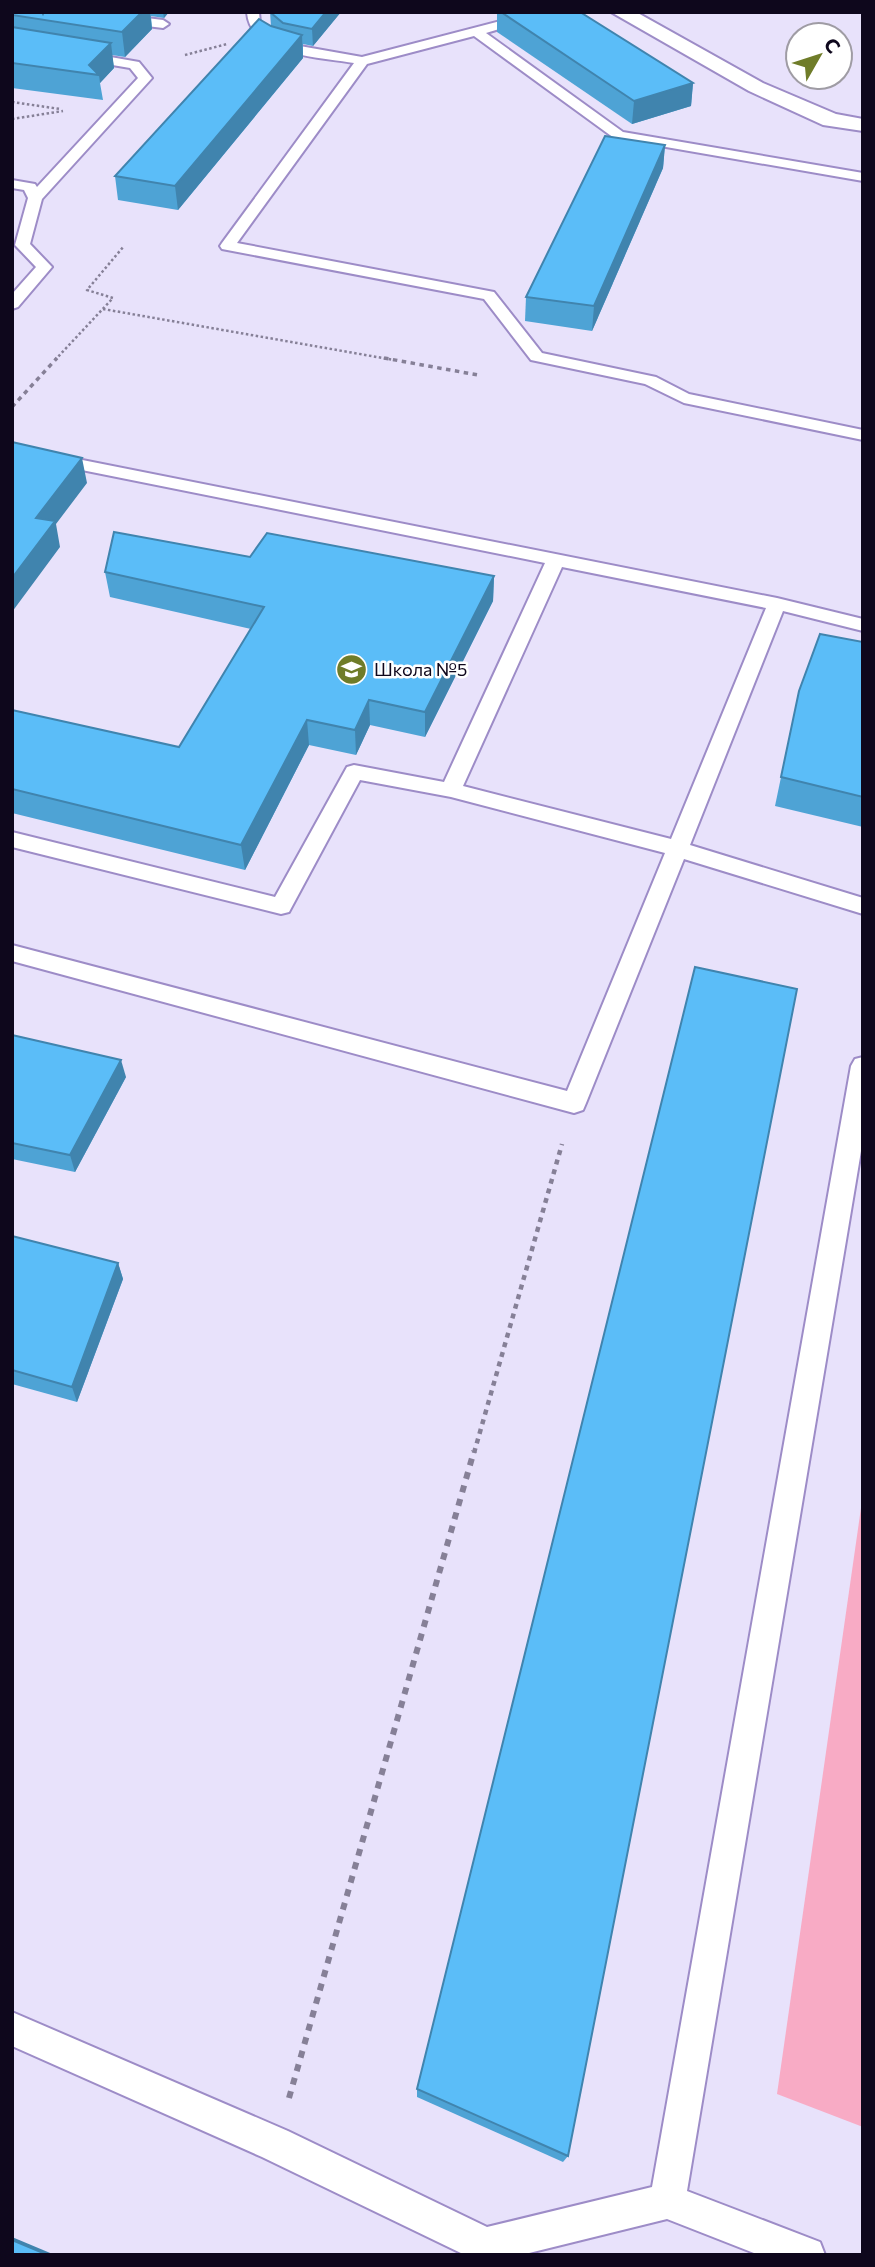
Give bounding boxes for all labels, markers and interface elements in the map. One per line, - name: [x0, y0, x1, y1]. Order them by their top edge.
- north arrow: [784, 21, 854, 91]
- text: С: [820, 33, 846, 57]
- school or university icon: Школа №5: [334, 653, 368, 687]
- place label: Школа №5: [374, 658, 467, 680]

